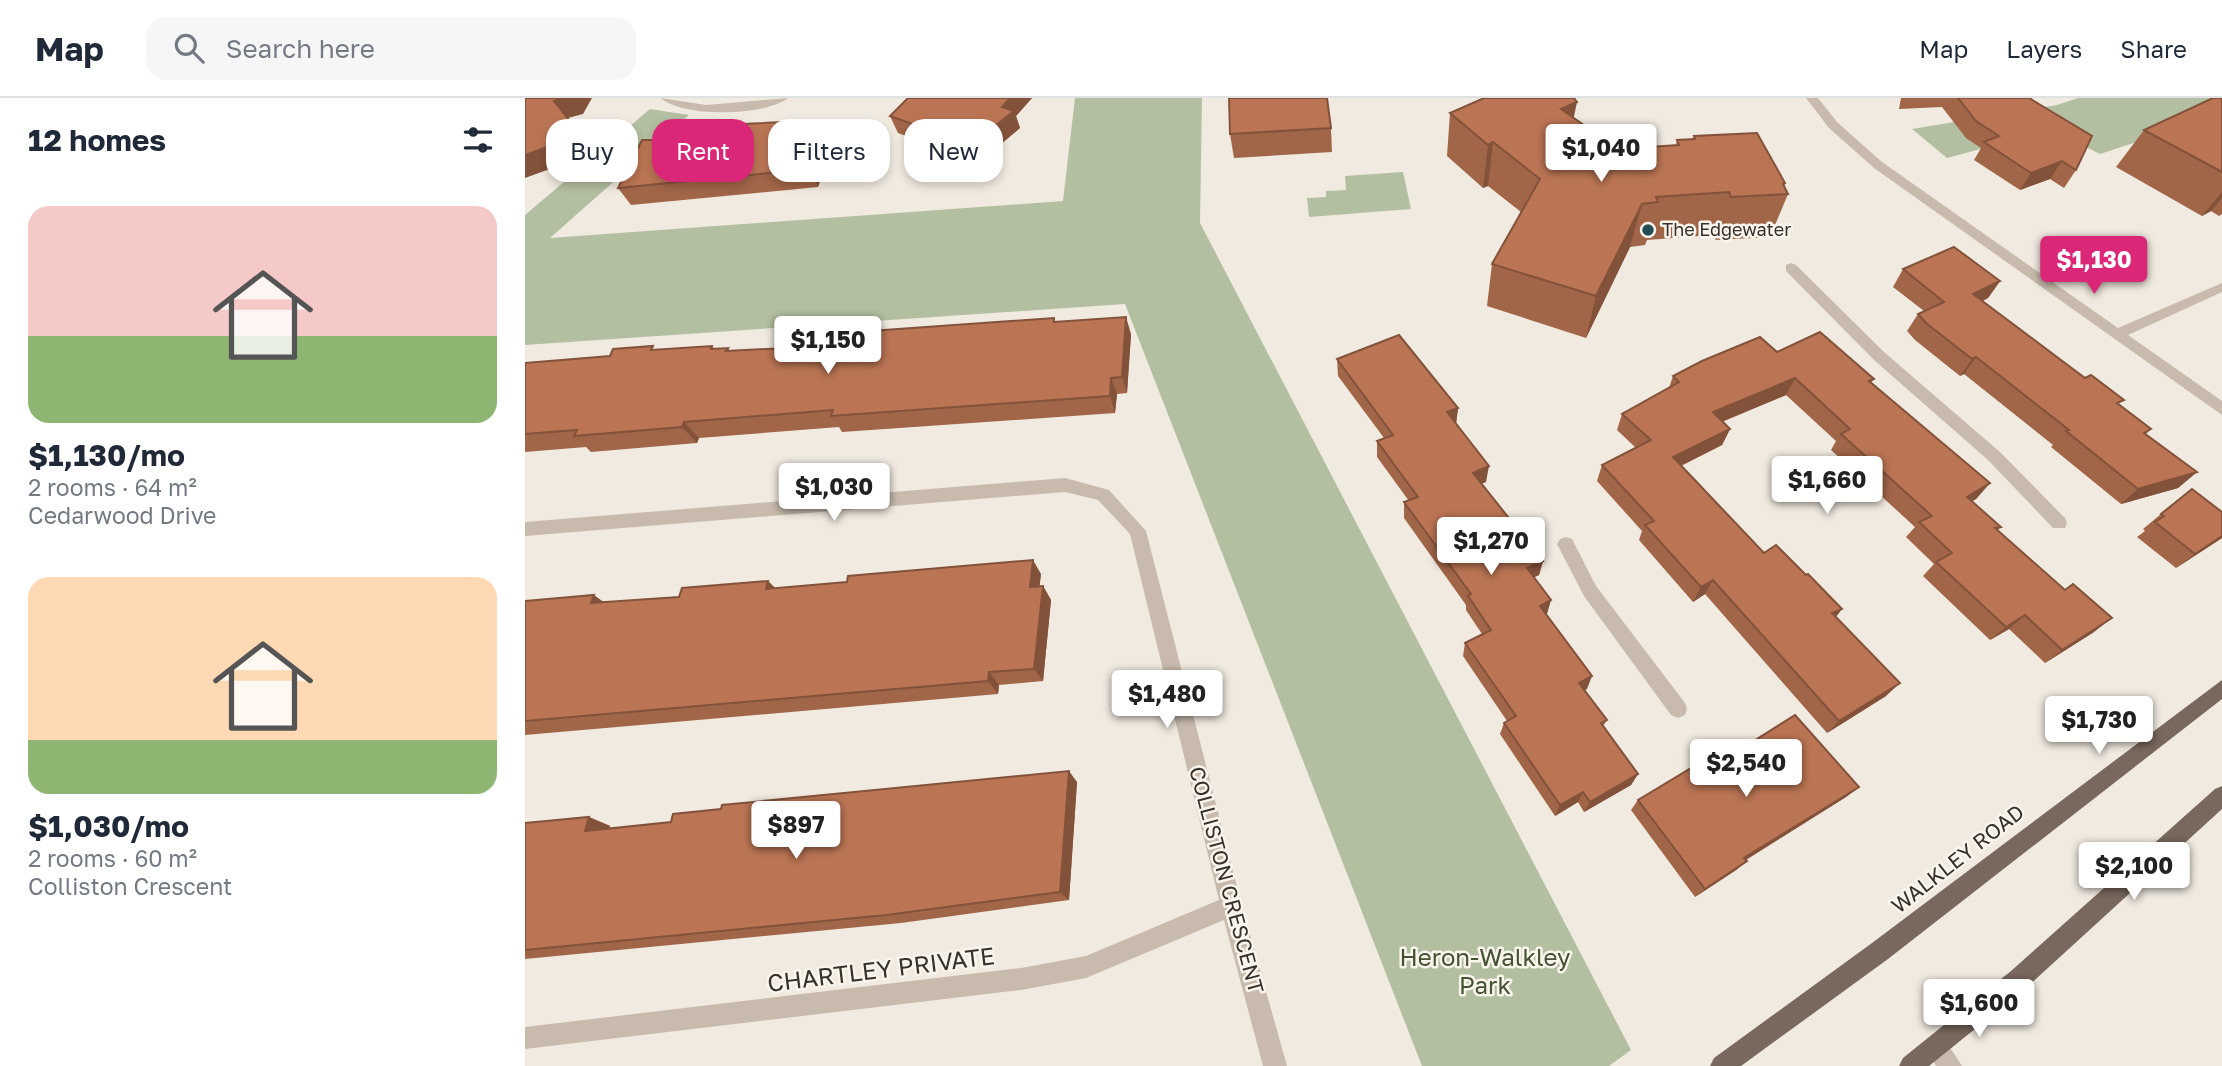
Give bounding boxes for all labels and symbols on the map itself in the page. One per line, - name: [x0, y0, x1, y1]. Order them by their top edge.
- pin: $1,040: [1544, 125, 1658, 184]
- place label: The Edgewater: [1662, 218, 1791, 240]
- marker: The Edgewater: [1640, 222, 1656, 238]
- pin: $1,130: [2037, 236, 2151, 296]
- pin: $1,150: [771, 316, 885, 376]
- pin: $1,660: [1770, 456, 1884, 516]
- pin: $1,030: [777, 464, 891, 523]
- pin: $1,270: [1434, 518, 1548, 577]
- pin: $1,480: [1110, 670, 1224, 730]
- pin: $1,730: [2042, 696, 2156, 756]
- pin: $2,540: [1689, 740, 1803, 799]
- street label: COLLISTON CRESCENT: [1184, 763, 1270, 996]
- street label: WALKLEY ROAD: [1886, 798, 2029, 918]
- pin: $897: [755, 802, 837, 861]
- pin: $2,100: [2077, 842, 2191, 902]
- street label: CHARTLEY PRIVATE: [766, 940, 996, 997]
- park label: Heron-Walkley Park: [1400, 942, 1570, 999]
- pin: $1,600: [1922, 979, 2036, 1039]

